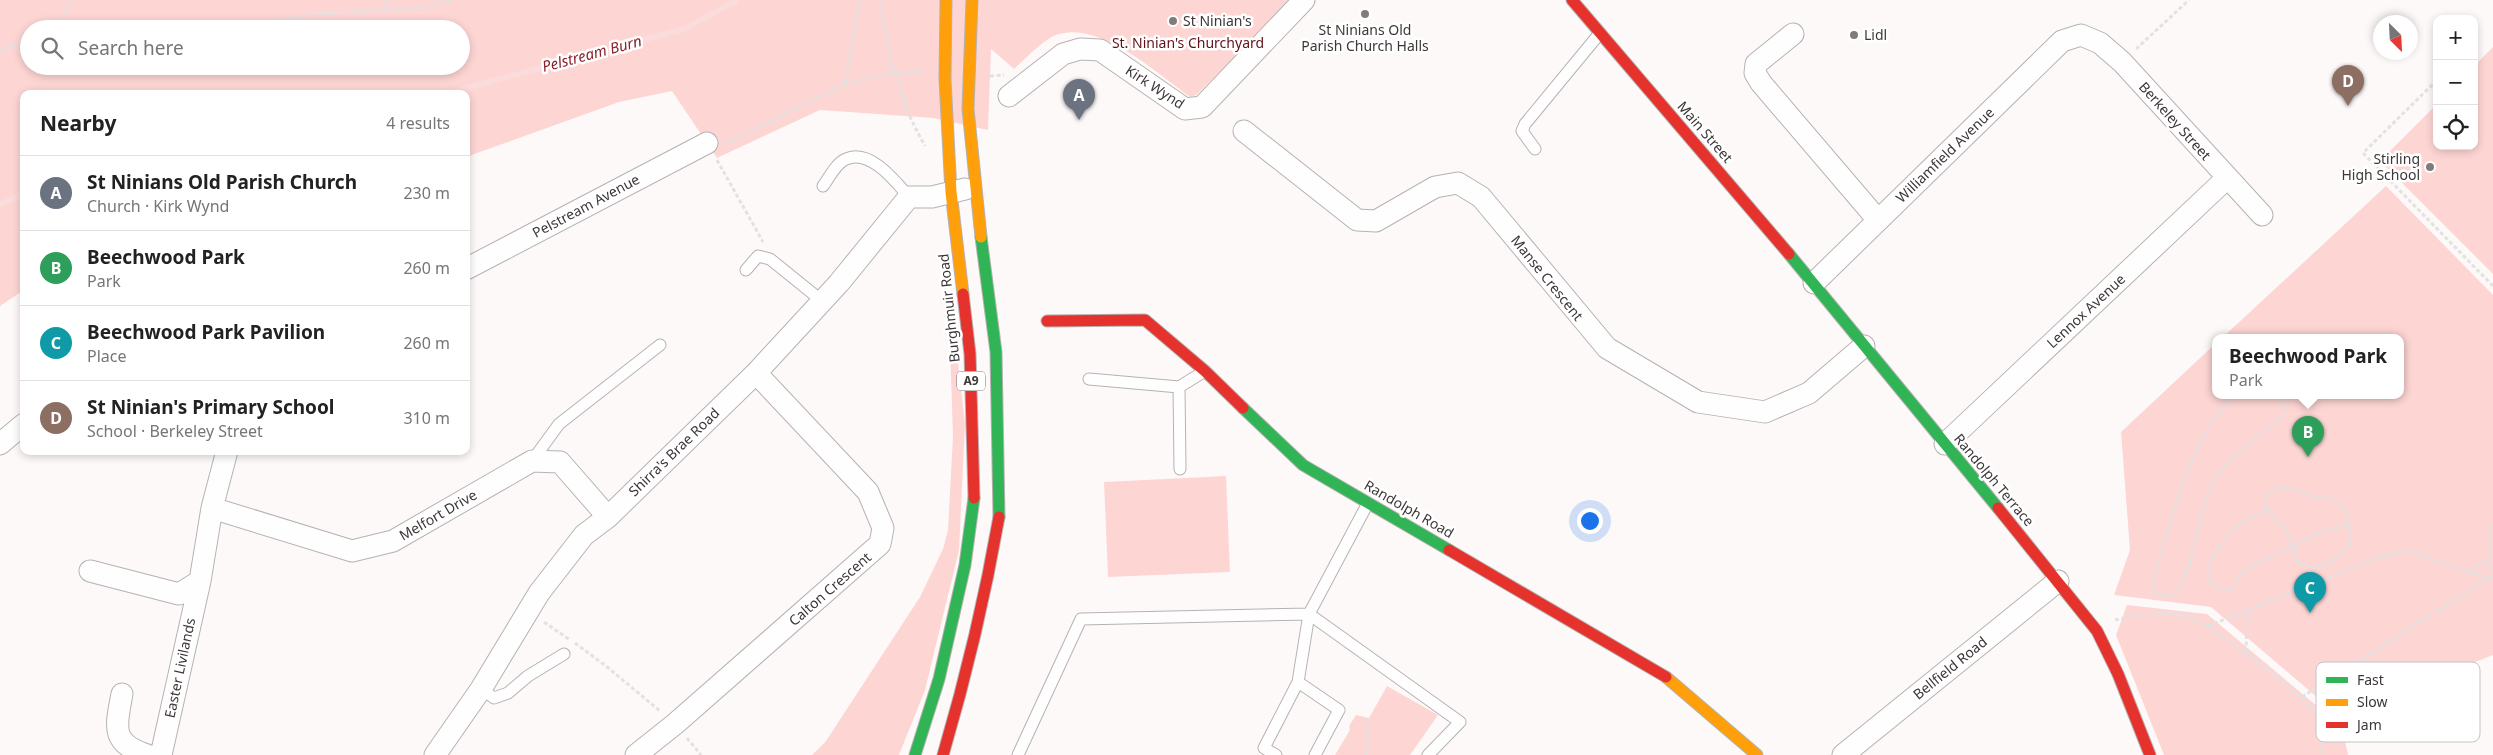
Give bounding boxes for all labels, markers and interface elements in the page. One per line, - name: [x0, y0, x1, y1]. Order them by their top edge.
- marker: St Ninians Old Parish Church Halls: [1359, 8, 1371, 20]
- place label: St Ninian's: [1183, 11, 1252, 30]
- marker: St Ninian's: [1167, 15, 1179, 27]
- north arrow: [2373, 15, 2418, 60]
- map controls: [2433, 15, 2478, 150]
- button: +: [2433, 15, 2478, 60]
- search box: [20, 20, 470, 75]
- place label: St Ninians Old Parish Church Halls: [1301, 20, 1429, 55]
- place label: Lidl: [1864, 25, 1887, 44]
- marker: Lidl: [1848, 29, 1860, 41]
- water label: Pelstream Burn: [540, 30, 644, 76]
- park label: St. Ninian's Churchyard: [1112, 33, 1264, 52]
- icon: search: [38, 34, 66, 62]
- text: Search here: [78, 35, 184, 61]
- street label: Kirk Wynd: [1122, 60, 1188, 113]
- button: −: [2433, 60, 2478, 105]
- pin: D: [2332, 65, 2364, 106]
- street label: Berkeley Street: [2135, 77, 2216, 164]
- pin: A: [1063, 79, 1095, 120]
- street label: Main Street: [1673, 97, 1737, 166]
- street label: Williamfield Avenue: [1891, 103, 1998, 207]
- button: locate: [2433, 105, 2478, 150]
- text: Nearby: [40, 109, 116, 137]
- text: 4 results: [386, 112, 450, 134]
- place label: Stirling High School: [2342, 149, 2420, 184]
- marker: Stirling High School: [2424, 161, 2436, 173]
- text: St Ninians Old Parish Church: [87, 169, 357, 195]
- street label: Pelstream Avenue: [529, 169, 643, 242]
- text: A: [50, 182, 62, 204]
- text: 230 m: [403, 182, 450, 204]
- text: Church · Kirk Wynd: [87, 195, 229, 217]
- street label: Manse Crescent: [1507, 231, 1588, 324]
- text: Beechwood Park: [87, 244, 245, 270]
- street label: Burghmuir Road: [933, 253, 964, 363]
- text: B: [51, 257, 61, 279]
- text: 260 m: [403, 257, 450, 279]
- street label: Lennox Avenue: [2042, 269, 2129, 352]
- text: Park: [87, 270, 121, 292]
- text: Beechwood Park Pavilion: [87, 319, 325, 345]
- text: C: [51, 332, 61, 354]
- text: 260 m: [403, 332, 450, 354]
- popup: [2212, 334, 2404, 399]
- text: Beechwood Park: [2229, 343, 2387, 369]
- text: Place: [87, 345, 127, 367]
- text: Park: [2229, 369, 2263, 391]
- road number: A9: [957, 372, 985, 391]
- text: St Ninian's Primary School: [87, 394, 335, 420]
- street label: Shirra's Brae Road: [624, 403, 723, 500]
- text: D: [50, 407, 62, 429]
- text: 310 m: [403, 407, 450, 429]
- pin: B: [2292, 416, 2324, 457]
- text: School · Berkeley Street: [87, 420, 263, 442]
- street label: Randolph Terrace: [1950, 429, 2039, 530]
- street label: Randolph Road: [1361, 475, 1457, 542]
- street label: Melfort Drive: [396, 485, 480, 544]
- your location: [1577, 508, 1603, 534]
- street label: Calton Crescent: [784, 548, 875, 630]
- pin: C: [2294, 572, 2326, 613]
- street label: Easter Livilands: [160, 616, 199, 720]
- street label: Bellfield Road: [1909, 632, 1991, 703]
- legend: [2316, 662, 2480, 742]
- text: Fast: [2357, 670, 2384, 689]
- text: Slow: [2357, 692, 2388, 711]
- text: Jam: [2355, 715, 2382, 734]

